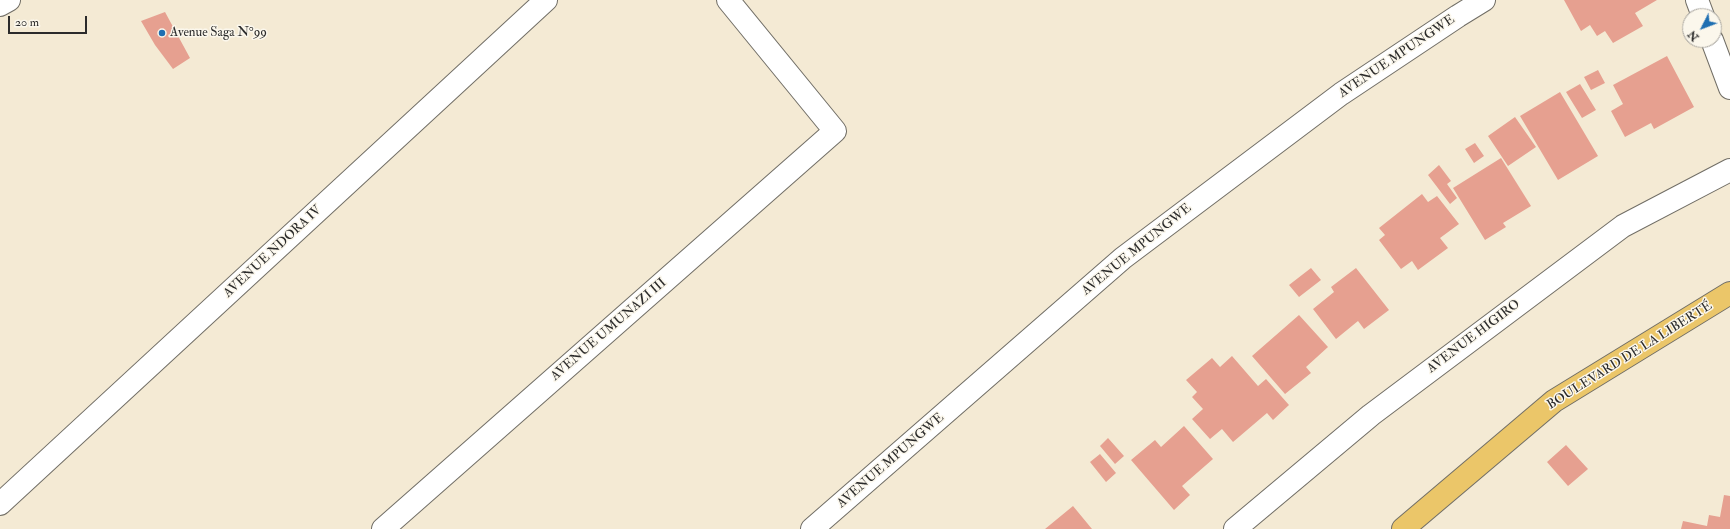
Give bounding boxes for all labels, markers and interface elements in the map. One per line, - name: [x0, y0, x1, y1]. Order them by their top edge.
- scale bar: [10, 8, 89, 34]
- north arrow: [1682, 8, 1722, 48]
- street label: AVENUE MPUNGWE: [1336, 12, 1458, 102]
- text: 20 m: [15, 15, 39, 30]
- place label: Avenue Saga N°99: [170, 25, 267, 41]
- marker: Avenue Saga N°99: [157, 28, 167, 38]
- text: N: [1685, 28, 1702, 44]
- street label: AVENUE MPUNGWE: [1079, 201, 1195, 299]
- street label: AVENUE NDORA IV: [221, 203, 325, 301]
- street label: AVENUE UMUNAZI III: [548, 276, 670, 384]
- street label: AVENUE HIGIRO: [1424, 297, 1524, 377]
- street label: BOULEVARD DE LA LIBERTÉ: [1545, 299, 1715, 413]
- street label: AVENUE MPUNGWE: [834, 410, 948, 512]

